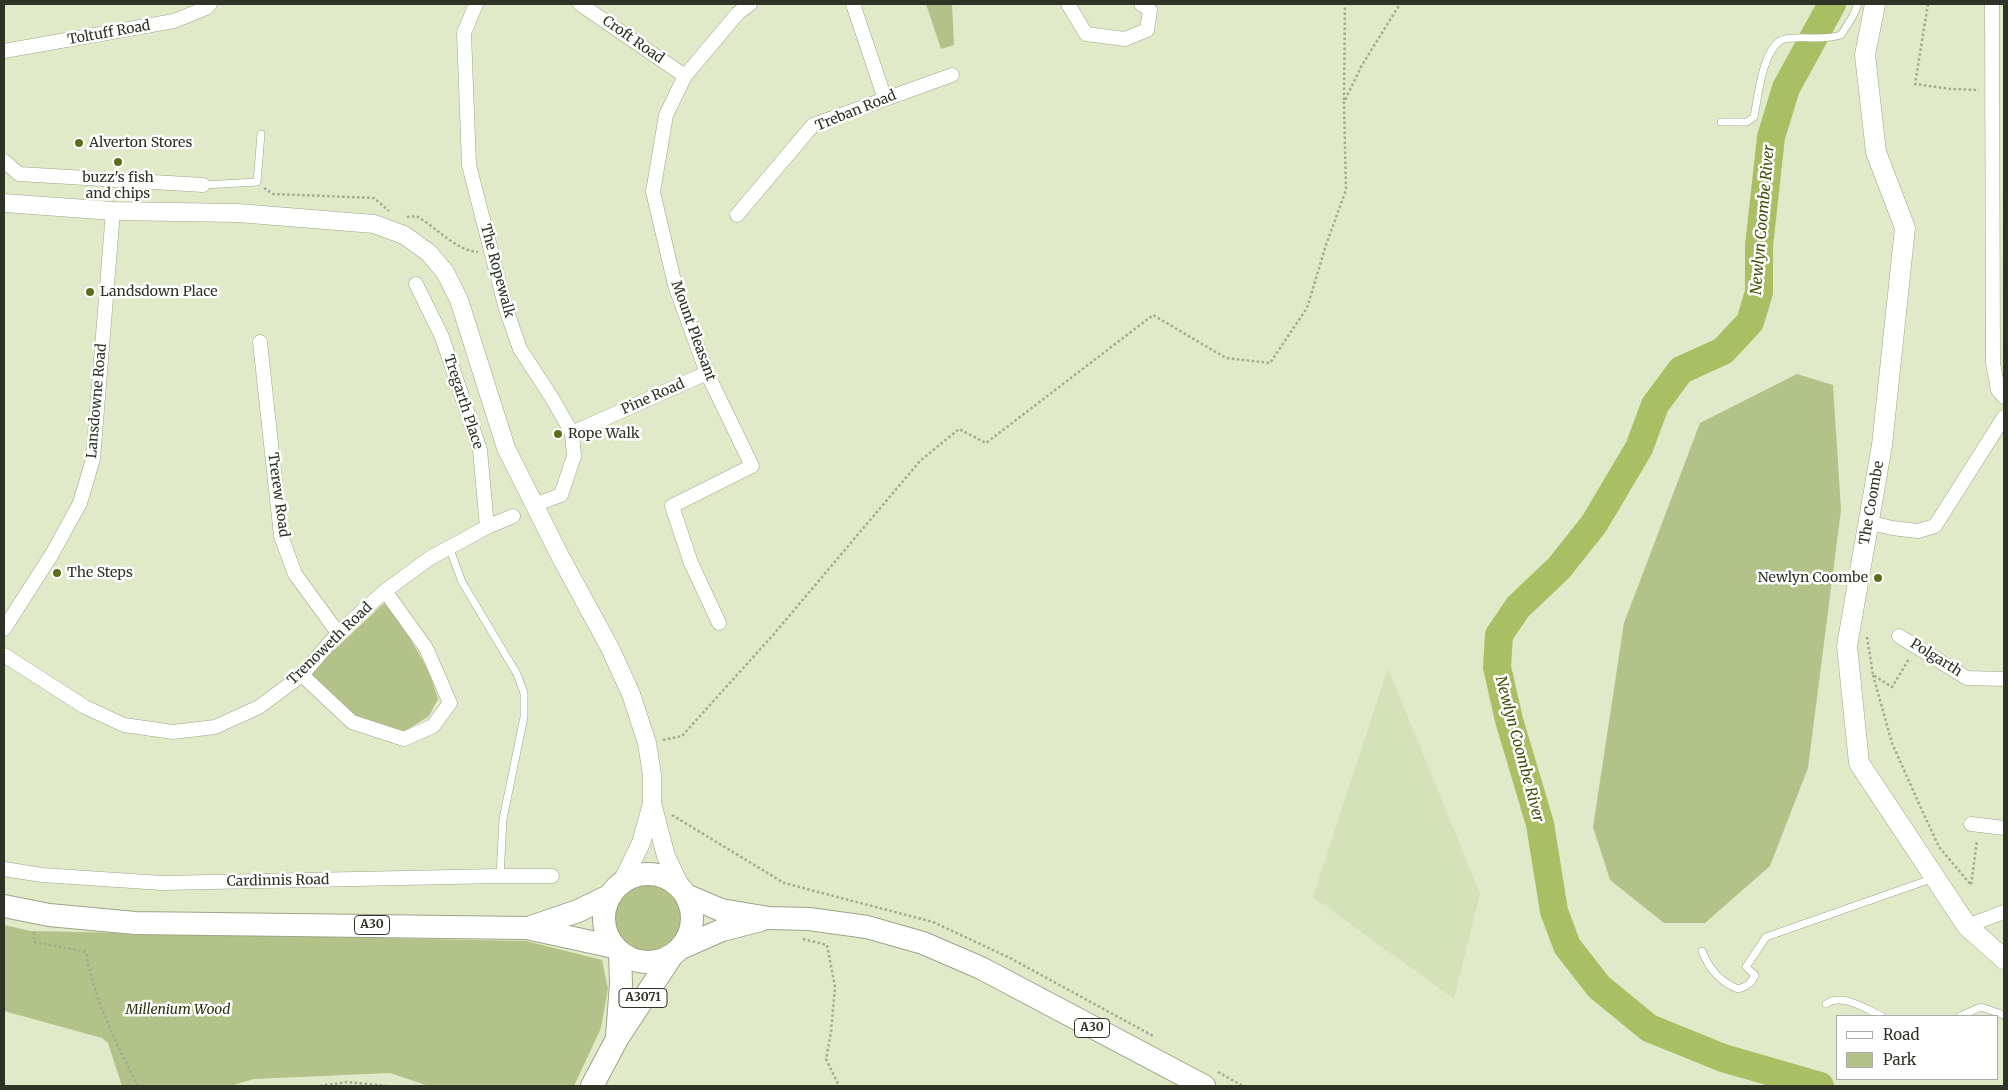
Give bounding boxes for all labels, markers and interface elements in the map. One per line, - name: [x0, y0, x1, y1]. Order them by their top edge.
- street label: Croft Road: [599, 13, 667, 67]
- street label: Toltuff Road: [66, 17, 152, 49]
- street label: Treban Road: [813, 87, 899, 135]
- place label: Alverton Stores: [89, 135, 192, 151]
- marker: Alverton Stores: [73, 137, 85, 149]
- water label: Newlyn Coombe River: [1747, 144, 1779, 296]
- marker: buzz's fish and chips: [112, 156, 124, 168]
- place label: buzz's fish and chips: [82, 170, 154, 202]
- street label: The Ropewalk: [476, 222, 518, 320]
- street label: Mount Pleasant: [667, 279, 719, 383]
- place label: Landsdown Place: [100, 284, 218, 300]
- marker: Landsdown Place: [84, 286, 96, 298]
- street label: Lansdowne Road: [84, 343, 110, 459]
- street label: Tregarth Place: [440, 353, 486, 451]
- street label: Pine Road: [619, 376, 687, 418]
- place label: Rope Walk: [568, 426, 640, 442]
- marker: Rope Walk: [552, 428, 564, 440]
- street label: Trerew Road: [264, 452, 292, 538]
- street label: The Coombe: [1856, 460, 1888, 546]
- place label: The Steps: [67, 565, 133, 581]
- marker: The Steps: [51, 567, 63, 579]
- place label: Newlyn Coombe: [1758, 570, 1868, 586]
- marker: Newlyn Coombe: [1872, 572, 1884, 584]
- street label: Trenoweth Road: [284, 599, 376, 689]
- street label: Polgarth: [1907, 636, 1965, 680]
- water label: Newlyn Coombe River: [1491, 674, 1547, 824]
- street label: Cardinnis Road: [226, 872, 330, 890]
- road number: A30: [354, 916, 390, 934]
- road number: A3071: [619, 988, 667, 1008]
- park label: Millenium Wood: [125, 1002, 231, 1018]
- legend: [1836, 1015, 1998, 1080]
- road number: A30: [1074, 1018, 1110, 1038]
- text: Road: [1883, 1025, 1919, 1044]
- text: Park: [1883, 1050, 1916, 1069]

